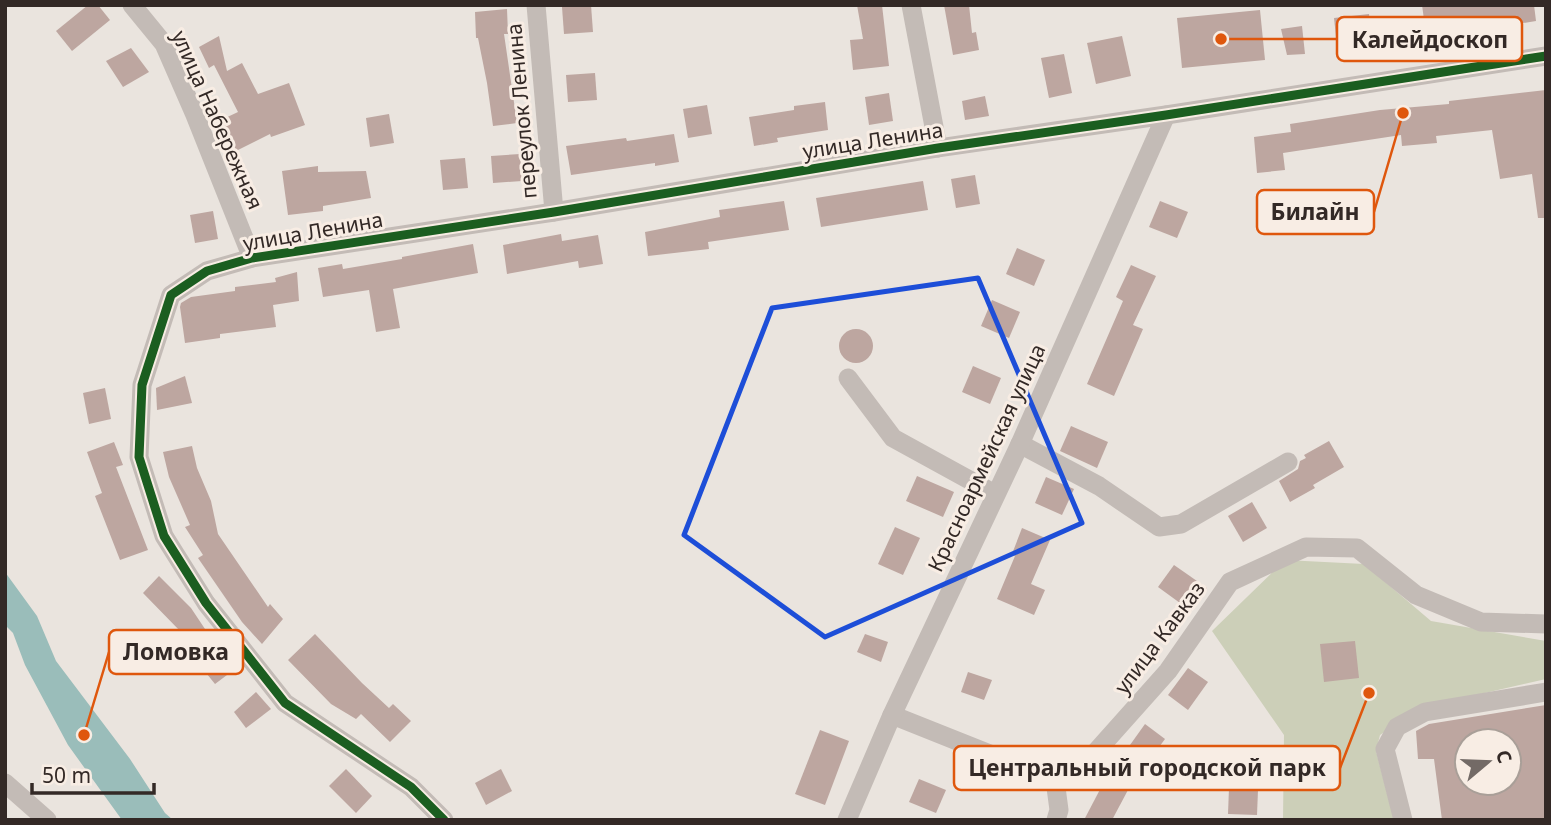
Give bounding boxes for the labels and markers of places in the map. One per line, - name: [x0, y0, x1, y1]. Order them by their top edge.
- callout: Калейдоскоп: [1337, 17, 1522, 61]
- callout: Билайн: [1257, 190, 1374, 234]
- callout: Ломовка: [109, 630, 243, 674]
- callout: Центральный городской парк: [954, 746, 1340, 790]

